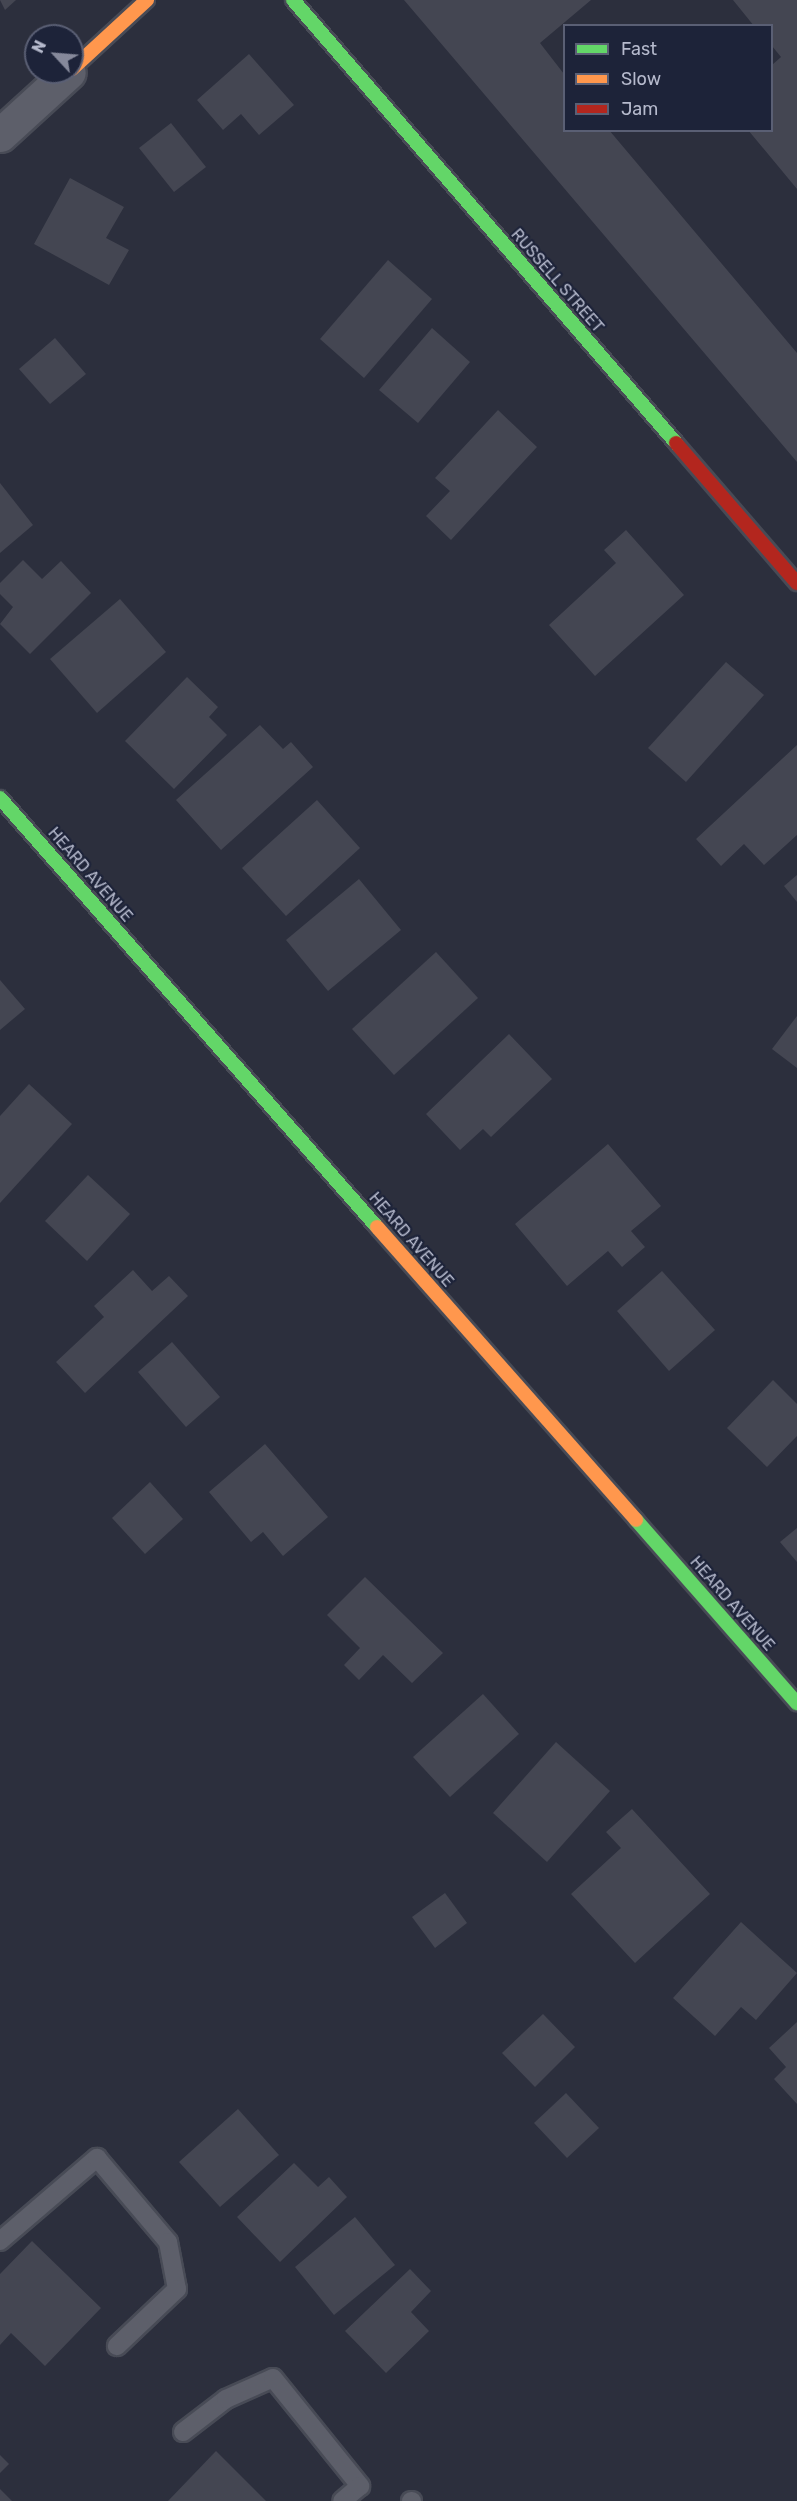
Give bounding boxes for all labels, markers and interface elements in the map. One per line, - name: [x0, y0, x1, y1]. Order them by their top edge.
- north arrow: [24, 24, 84, 84]
- legend: [563, 24, 773, 132]
- text: N: [28, 37, 50, 56]
- text: Fast: [621, 38, 657, 60]
- text: Slow: [621, 68, 661, 90]
- text: Jam: [621, 98, 658, 120]
- street label: RUSSELL STREET: [507, 225, 607, 337]
- street label: HEARD AVENUE: [44, 824, 136, 926]
- street label: HEARD AVENUE: [365, 1189, 457, 1291]
- street label: HEARD AVENUE: [686, 1553, 778, 1655]

